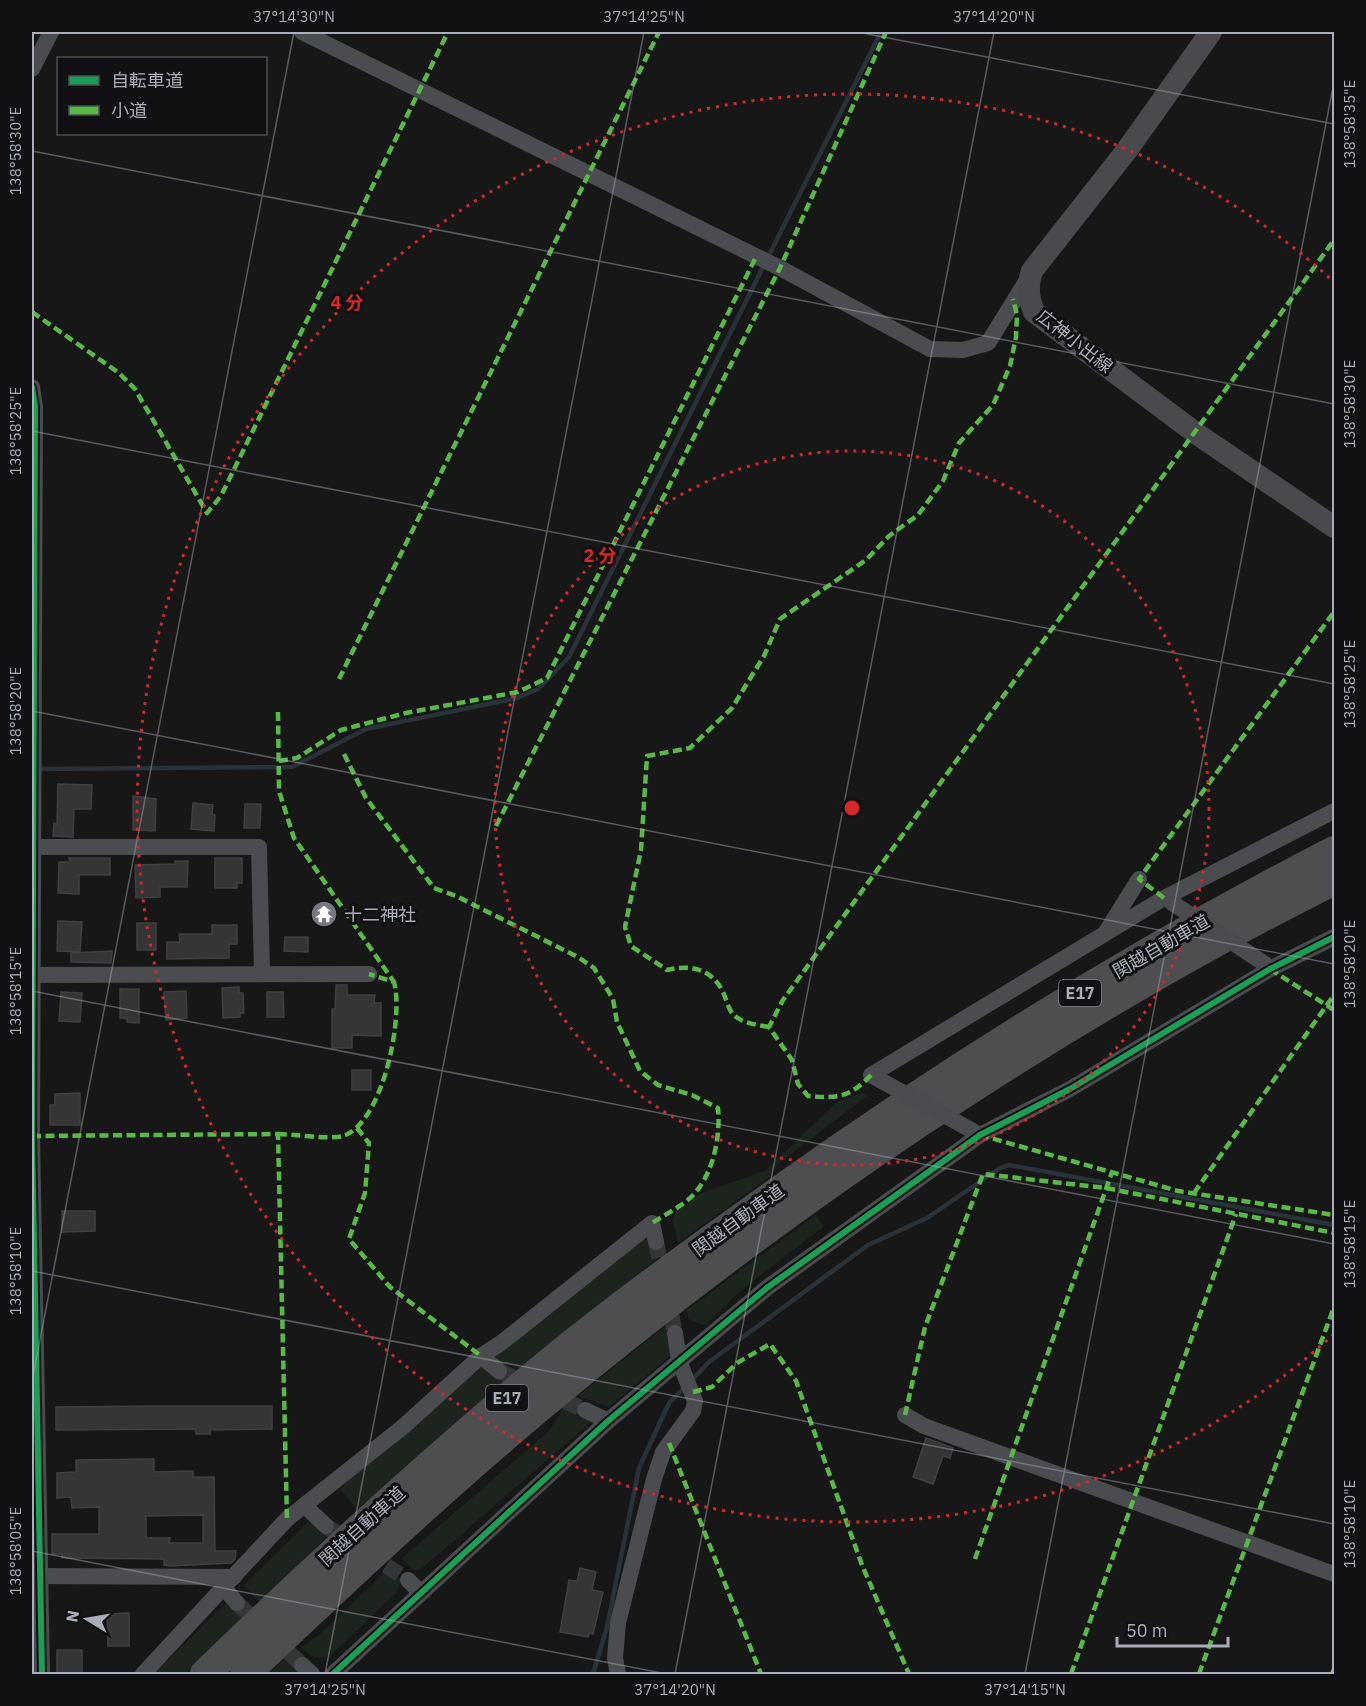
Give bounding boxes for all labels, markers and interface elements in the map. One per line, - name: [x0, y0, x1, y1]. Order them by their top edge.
- text: 37°14'30"N: [253, 7, 335, 26]
- text: 37°14'25"N: [603, 7, 685, 26]
- text: 37°14'20"N: [953, 7, 1035, 26]
- legend: [57, 57, 267, 135]
- text: 自転車道: [111, 69, 183, 92]
- text: 138°58'35"E: [1340, 80, 1359, 168]
- text: 小道: [111, 99, 147, 122]
- text: 138°58'30"E: [6, 107, 25, 195]
- text: 4 分: [330, 291, 364, 314]
- street label: 広神小出線: [1032, 304, 1118, 378]
- text: 138°58'30"E: [1340, 360, 1359, 448]
- text: 138°58'25"E: [6, 387, 25, 475]
- text: 2 分: [583, 544, 617, 567]
- text: 138°58'25"E: [1340, 640, 1359, 728]
- text: 138°58'20"E: [6, 667, 25, 755]
- centre of rings: [842, 798, 862, 818]
- temple icon: 十二神社: [309, 899, 339, 929]
- place label: 十二神社: [344, 903, 416, 926]
- street label: 関越自動車道: [1108, 909, 1214, 983]
- text: 138°58'20"E: [1340, 920, 1359, 1008]
- text: 138°58'15"E: [6, 947, 25, 1035]
- road number: E17: [1059, 980, 1101, 1006]
- street label: 関越自動車道: [688, 1179, 788, 1261]
- text: 138°58'15"E: [1340, 1200, 1359, 1288]
- text: 138°58'10"E: [6, 1227, 25, 1315]
- road number: E17: [486, 1385, 528, 1411]
- text: 138°58'10"E: [1340, 1480, 1359, 1568]
- street label: 関越自動車道: [314, 1481, 410, 1571]
- text: 138°58'05"E: [6, 1507, 25, 1595]
- north arrow: [57, 1589, 117, 1649]
- text: N: [61, 1609, 83, 1624]
- scale bar: [1117, 1610, 1228, 1648]
- text: 50 m: [1126, 1619, 1168, 1642]
- text: 37°14'25"N: [284, 1680, 366, 1699]
- text: 37°14'20"N: [634, 1680, 716, 1699]
- text: 37°14'15"N: [984, 1680, 1066, 1699]

